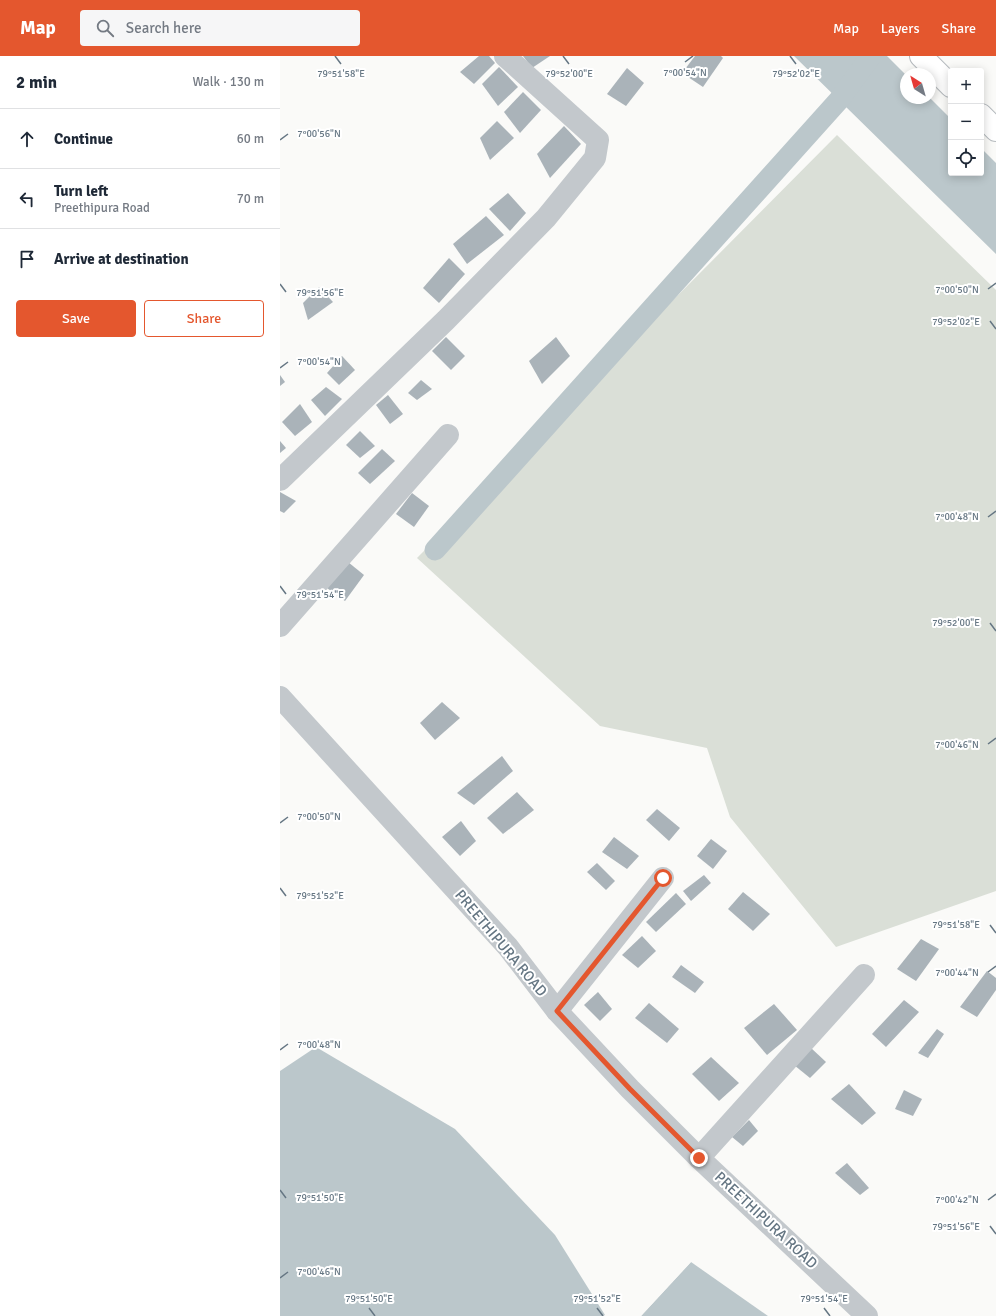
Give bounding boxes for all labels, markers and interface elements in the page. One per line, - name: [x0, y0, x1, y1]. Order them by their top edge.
- search box: [80, 10, 360, 46]
- text: Map: [20, 16, 56, 40]
- icon: search: [94, 17, 116, 39]
- text: Search here: [126, 19, 201, 37]
- text: Map: [833, 20, 859, 37]
- text: Layers: [881, 20, 920, 37]
- text: Share: [942, 20, 976, 37]
- text: 7°00'54"N: [663, 67, 707, 79]
- text: 79°51'58"E: [317, 68, 365, 80]
- text: 79°52'00"E: [545, 68, 593, 80]
- text: 79°52'02"E: [772, 68, 820, 80]
- north arrow: [900, 68, 936, 104]
- map controls: [948, 68, 984, 176]
- button: +: [948, 68, 984, 104]
- text: 2 min: [16, 72, 57, 93]
- text: Walk · 130 m: [193, 74, 264, 90]
- button: −: [948, 104, 984, 140]
- icon: ahead: [16, 128, 38, 150]
- text: 7°00'56"N: [297, 128, 341, 140]
- text: Continue: [54, 130, 113, 148]
- text: 60 m: [237, 131, 264, 147]
- button: locate: [948, 140, 984, 176]
- text: Turn left: [54, 182, 108, 200]
- icon: left: [16, 188, 38, 210]
- text: 70 m: [237, 191, 264, 207]
- text: Preethipura Road: [54, 200, 150, 216]
- icon: arrive: [16, 248, 38, 270]
- text: Arrive at destination: [54, 250, 189, 268]
- text: 7°00'50"N: [935, 284, 979, 296]
- text: 79°51'56"E: [296, 287, 344, 299]
- button: Save: [16, 300, 136, 337]
- button: Share: [144, 300, 264, 337]
- text: 79°52'02"E: [932, 316, 980, 328]
- text: 7°00'54"N: [297, 356, 341, 368]
- text: 7°00'48"N: [935, 511, 979, 523]
- text: 79°51'54"E: [296, 589, 344, 601]
- text: 79°52'00"E: [932, 617, 980, 629]
- text: 7°00'46"N: [935, 739, 979, 751]
- text: 7°00'50"N: [297, 811, 341, 823]
- route start: [654, 869, 672, 887]
- street label: PREETHIPURA ROAD: [451, 886, 551, 1000]
- text: 79°51'52"E: [296, 890, 344, 902]
- text: 79°51'58"E: [932, 919, 980, 931]
- text: 7°00'44"N: [935, 967, 979, 979]
- text: 7°00'48"N: [297, 1039, 341, 1051]
- route end: [690, 1149, 708, 1167]
- street label: PREETHIPURA ROAD: [711, 1168, 821, 1272]
- text: 79°51'50"E: [296, 1192, 344, 1204]
- text: 7°00'42"N: [935, 1194, 979, 1206]
- text: 79°51'56"E: [932, 1221, 980, 1233]
- text: 7°00'46"N: [297, 1266, 341, 1278]
- text: 79°51'50"E: [345, 1293, 393, 1305]
- text: 79°51'52"E: [573, 1293, 621, 1305]
- text: 79°51'54"E: [800, 1293, 848, 1305]

